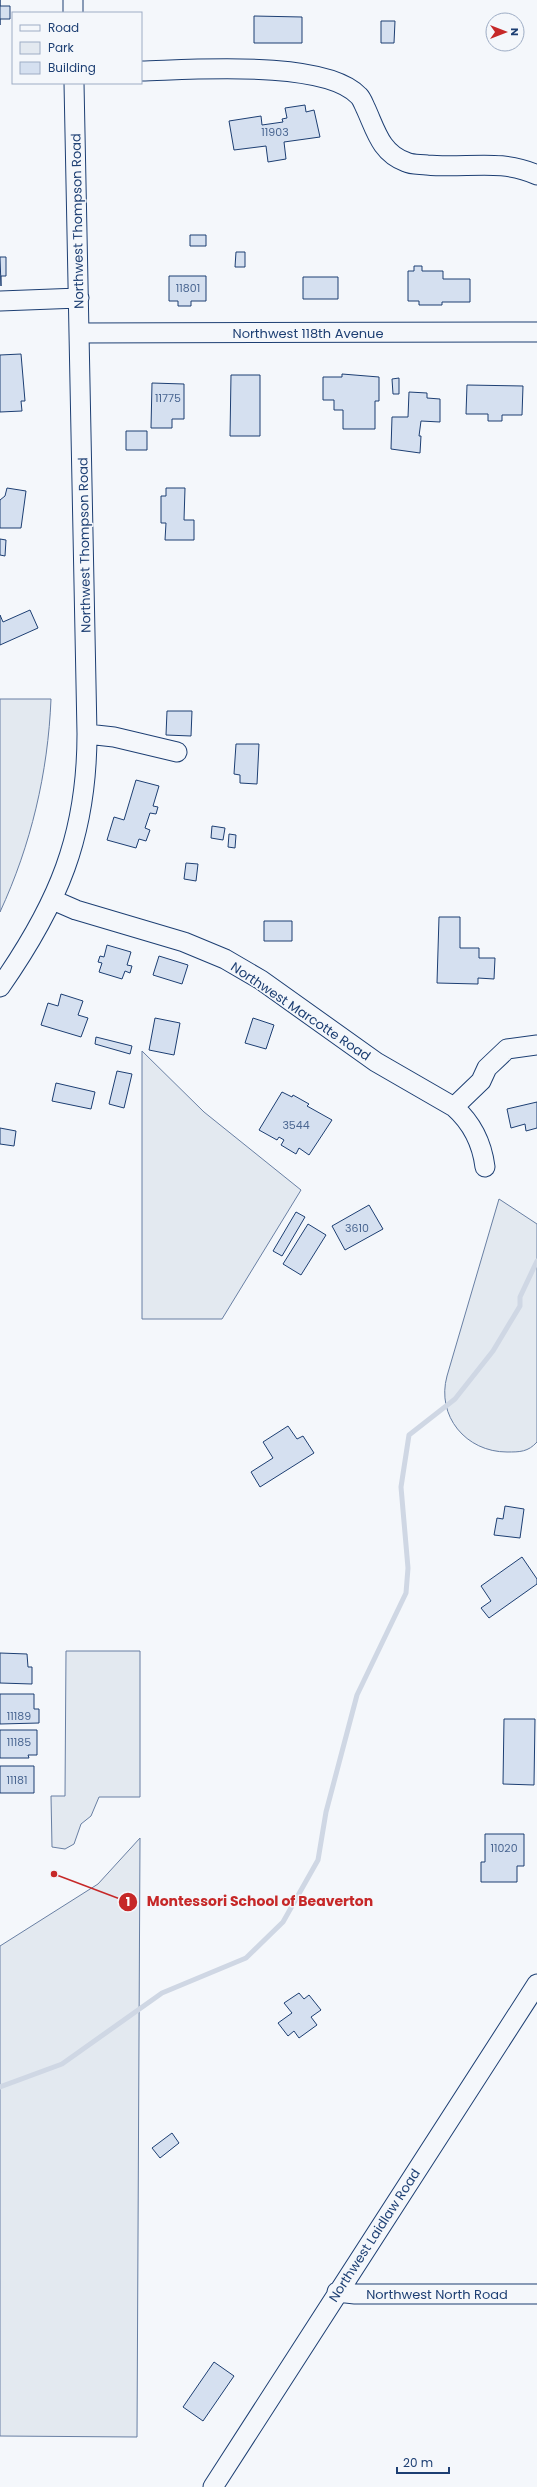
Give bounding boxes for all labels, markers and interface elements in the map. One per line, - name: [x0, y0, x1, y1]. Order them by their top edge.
- legend: [12, 12, 142, 84]
- north arrow: [485, 12, 525, 52]
- text: Road: [48, 19, 79, 36]
- text: N: [507, 28, 523, 36]
- text: Park: [48, 39, 75, 56]
- text: Building: [48, 59, 96, 76]
- house number: 11903: [261, 124, 289, 140]
- street label: Northwest Thompson Road: [66, 133, 89, 309]
- house number: 11801: [176, 280, 200, 296]
- street label: Northwest 118th Avenue: [233, 324, 383, 343]
- house number: 11775: [155, 390, 181, 406]
- street label: Northwest Thompson Road: [73, 457, 96, 633]
- street label: Northwest Marcotte Road: [227, 957, 374, 1065]
- house number: 3544: [282, 1117, 310, 1133]
- house number: 3610: [345, 1220, 369, 1236]
- house number: 11189: [7, 1708, 31, 1724]
- house number: 11185: [7, 1734, 31, 1750]
- house number: 11181: [6, 1772, 28, 1788]
- house number: 11020: [490, 1840, 518, 1856]
- callout: Montessori School of Beaverton: [118, 1889, 381, 1915]
- text: Montessori School of Beaverton: [147, 1891, 373, 1911]
- text: 1: [126, 1893, 130, 1910]
- street label: Northwest Laidlaw Road: [324, 2165, 425, 2306]
- street label: Northwest North Road: [366, 2285, 508, 2304]
- scale bar: [397, 2449, 449, 2475]
- text: 20 m: [403, 2454, 433, 2471]

